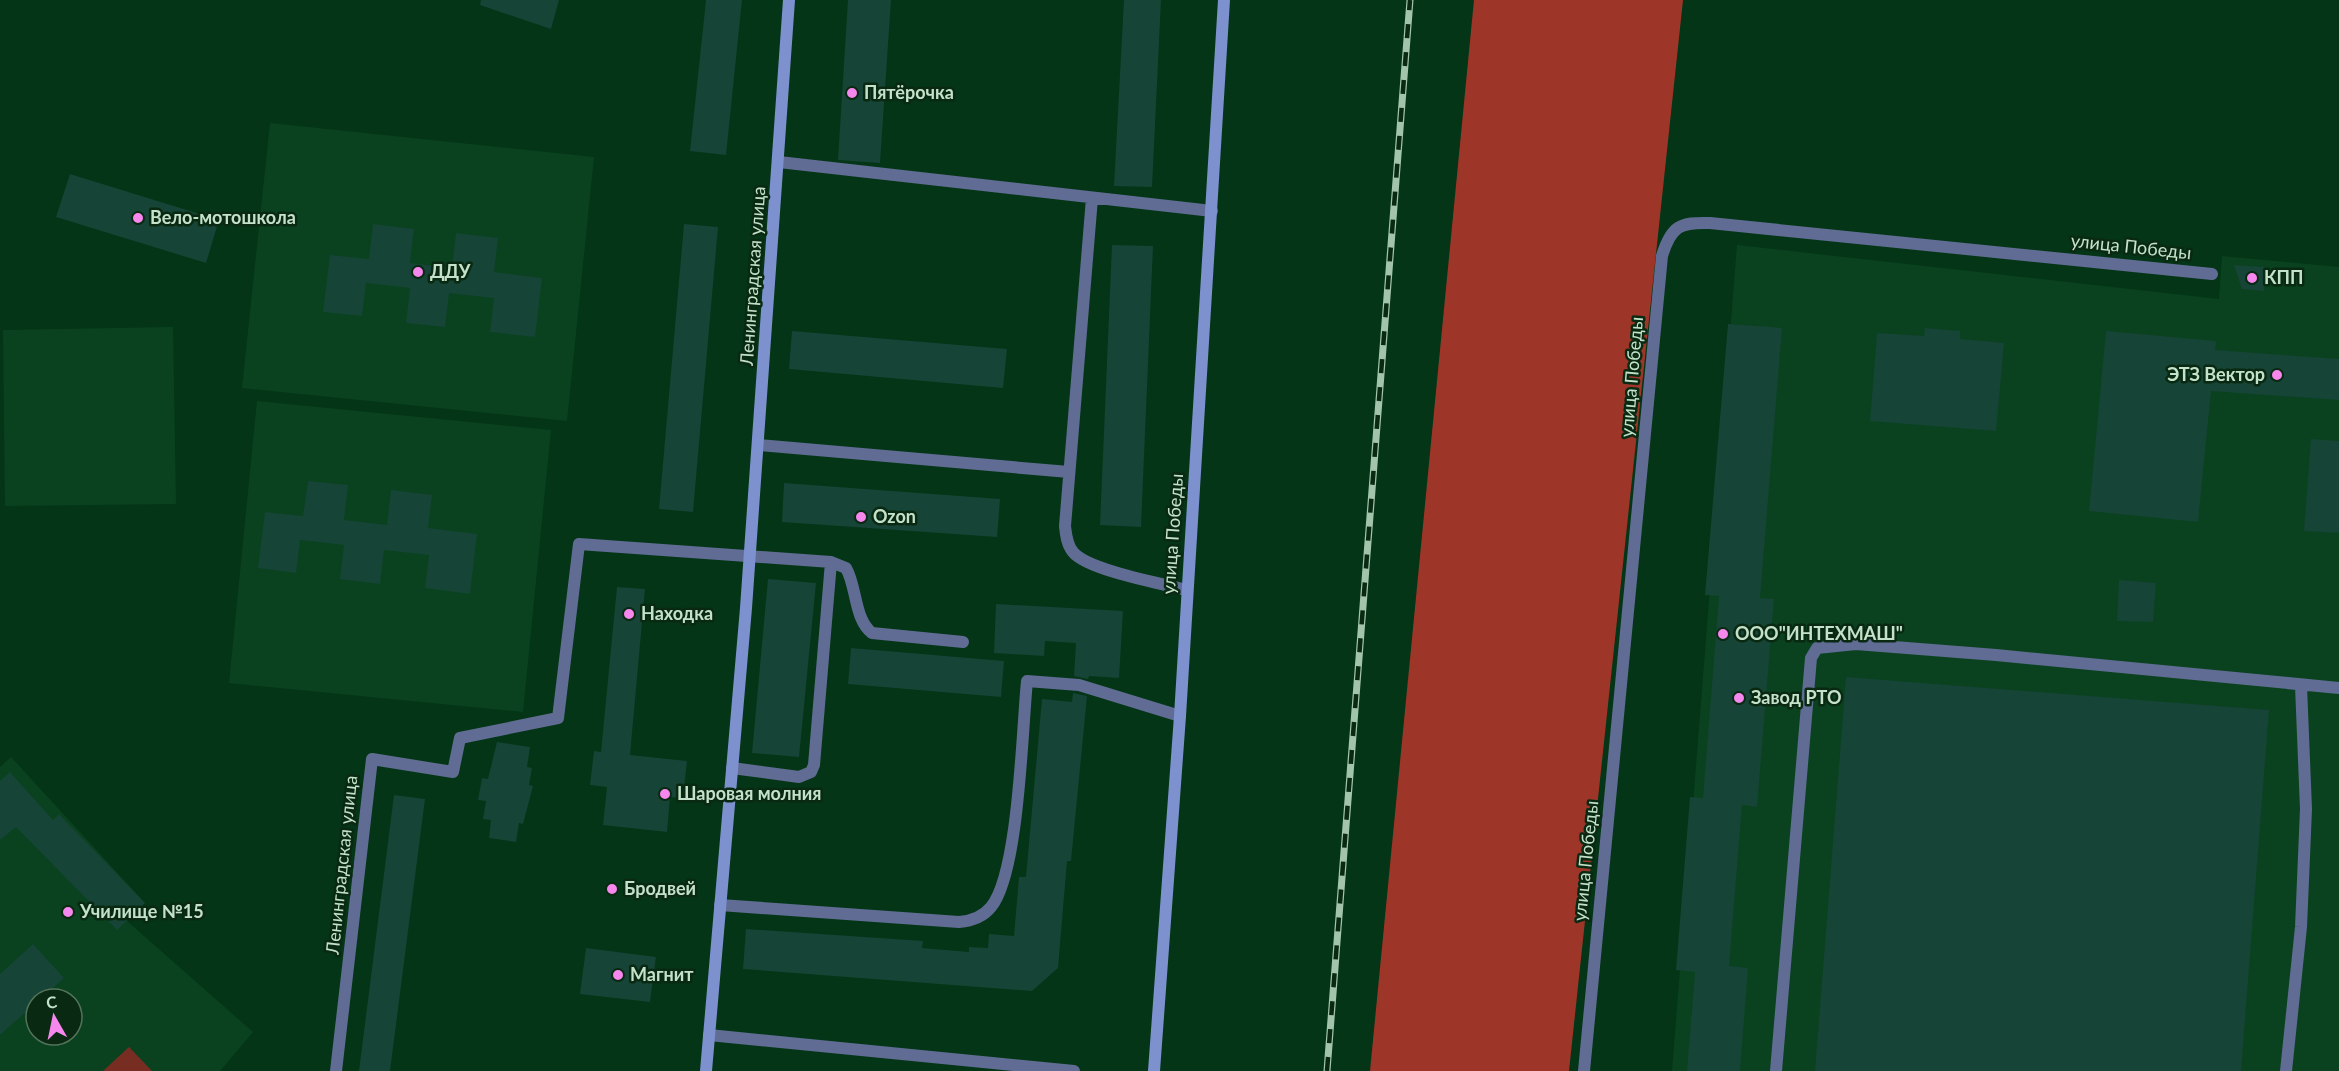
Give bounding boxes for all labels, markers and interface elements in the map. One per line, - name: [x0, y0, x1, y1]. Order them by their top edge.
- place label: Пятёрочка: [864, 81, 954, 103]
- marker: Пятёрочка: [845, 86, 859, 100]
- street label: Ленинградская улица: [735, 185, 769, 367]
- place label: Вело-мотошкола: [150, 206, 296, 228]
- marker: Вело-мотошкола: [131, 211, 145, 225]
- street label: улица Победы: [2070, 229, 2192, 263]
- place label: ДДУ: [430, 260, 471, 282]
- marker: ДДУ: [411, 265, 425, 279]
- place label: КПП: [2264, 266, 2303, 288]
- marker: КПП: [2245, 271, 2259, 285]
- street label: улица Победы: [1615, 316, 1647, 438]
- place label: ЭТЗ Вектор: [2167, 363, 2265, 385]
- marker: ЭТЗ Вектор: [2270, 368, 2284, 382]
- street label: улица Победы: [1157, 473, 1187, 595]
- place label: Ozon: [873, 505, 916, 527]
- marker: Ozon: [854, 510, 868, 524]
- place label: Находка: [641, 602, 713, 624]
- marker: Находка: [622, 607, 636, 621]
- place label: ООО"ИНТЕХМАШ": [1735, 622, 1903, 644]
- marker: ООО"ИНТЕХМАШ": [1716, 627, 1730, 641]
- place label: Завод РТО: [1751, 686, 1841, 708]
- marker: Завод РТО: [1732, 691, 1746, 705]
- street label: Ленинградская улица: [321, 774, 361, 956]
- place label: Шаровая молния: [677, 782, 821, 804]
- marker: Шаровая молния: [658, 787, 672, 801]
- street label: улица Победы: [1568, 800, 1602, 922]
- place label: Бродвей: [624, 877, 696, 899]
- marker: Бродвей: [605, 882, 619, 896]
- place label: Училище №15: [79, 900, 204, 922]
- marker: Училище №15: [61, 905, 75, 919]
- place label: Магнит: [630, 963, 694, 985]
- marker: Магнит: [611, 968, 625, 982]
- north arrow: [24, 987, 84, 1047]
- text: С: [45, 991, 59, 1012]

